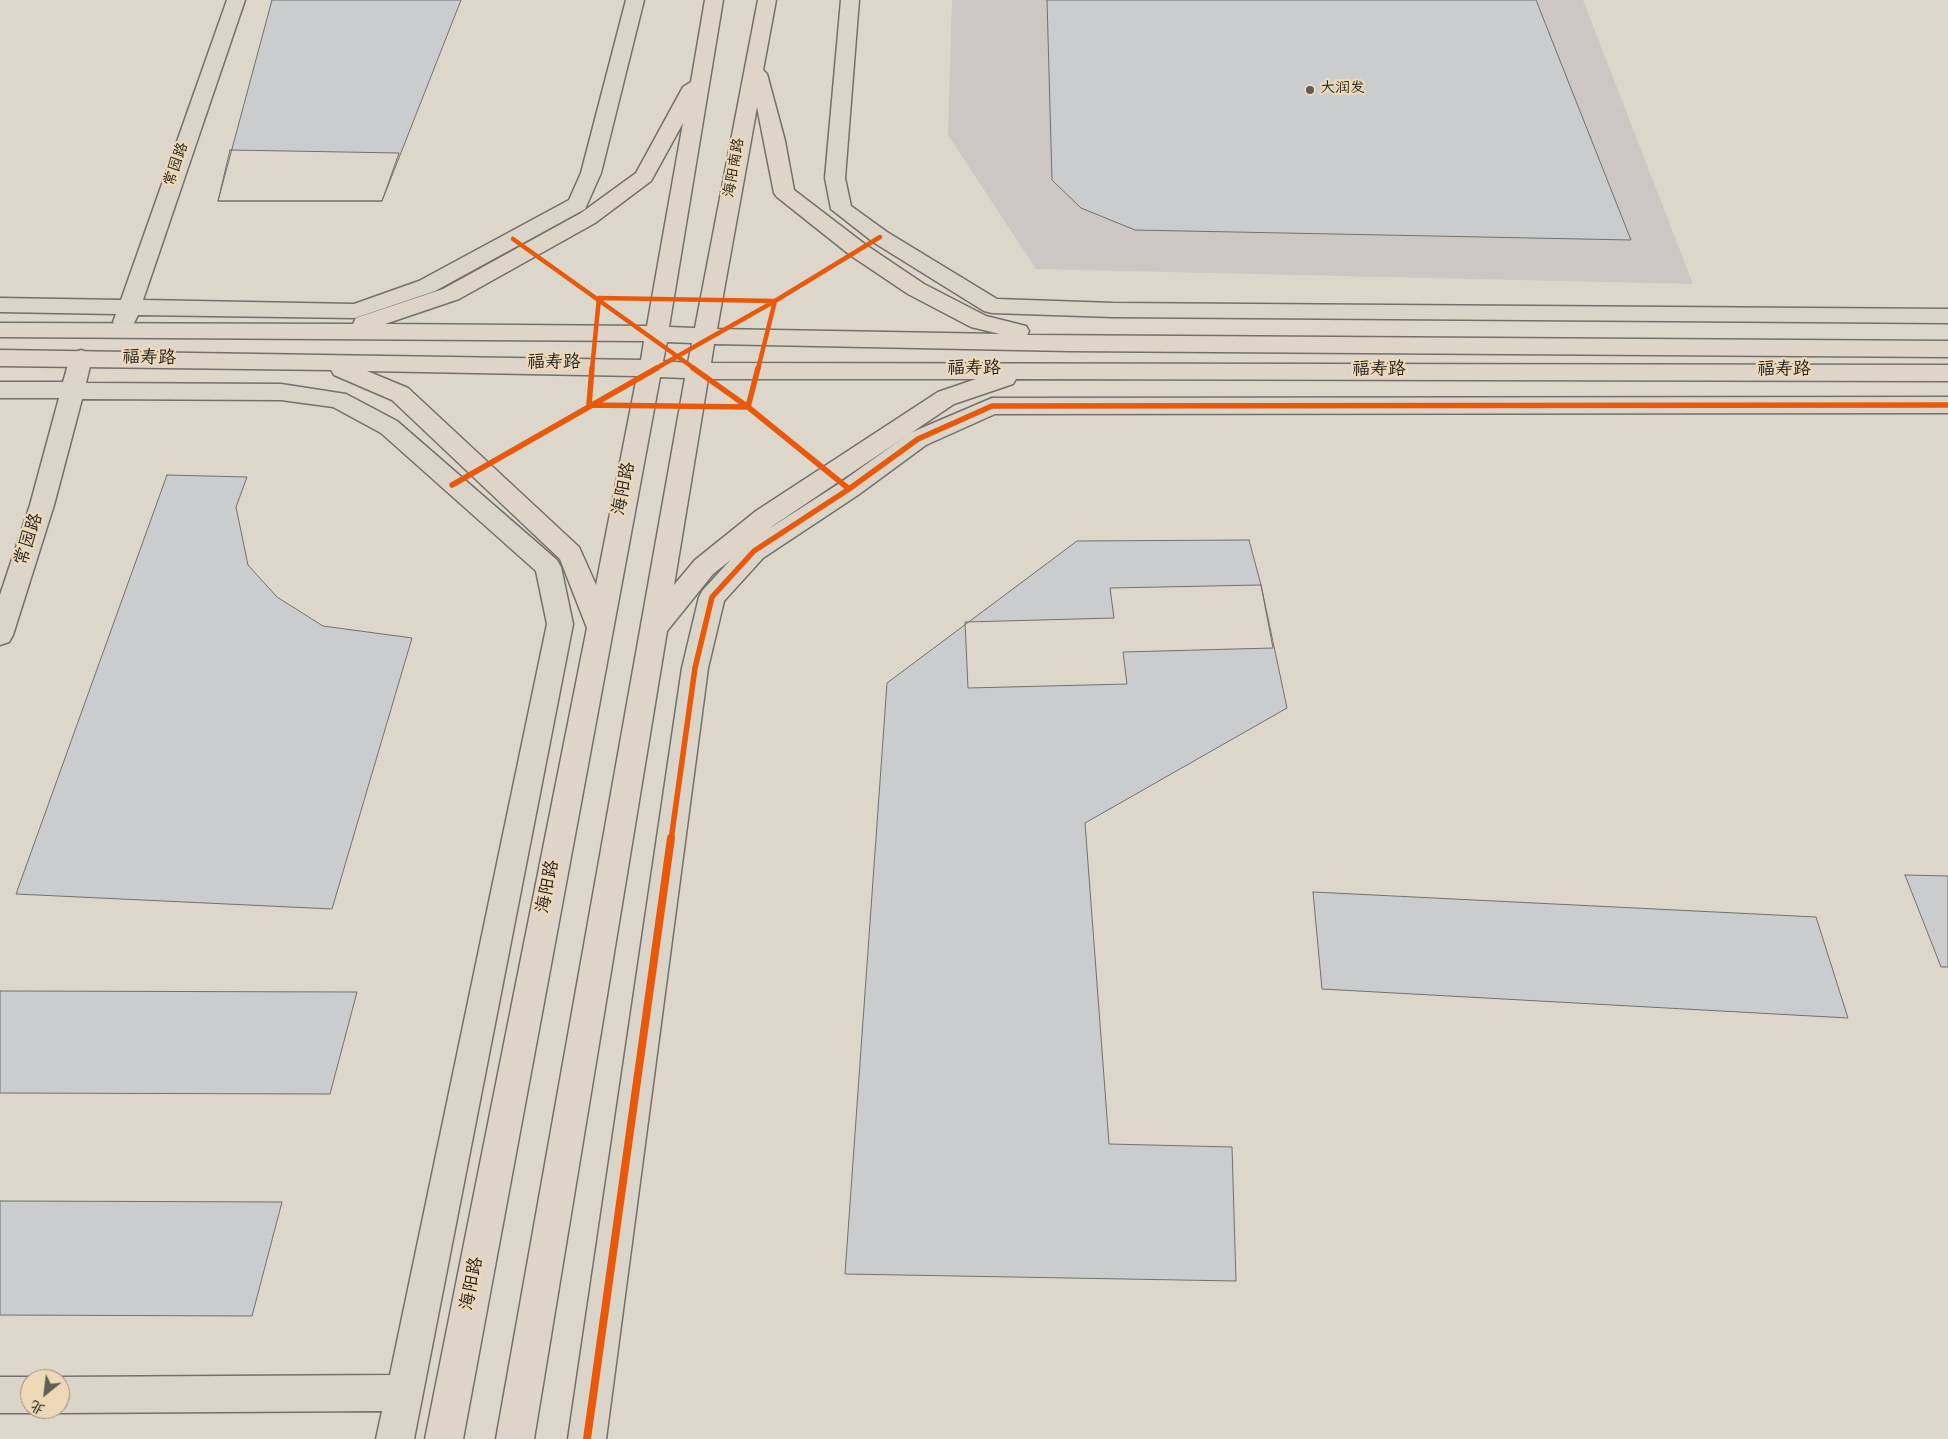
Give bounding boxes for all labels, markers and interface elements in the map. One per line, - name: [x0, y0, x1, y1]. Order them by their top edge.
- place label: 大润发: [1320, 81, 1365, 99]
- marker: 大润发: [1304, 84, 1316, 96]
- street label: 海阳南路: [722, 137, 750, 199]
- street label: 常园路: [162, 141, 194, 189]
- street label: 福寿路: [122, 349, 176, 371]
- street label: 福寿路: [527, 354, 581, 376]
- street label: 福寿路: [947, 360, 1001, 382]
- street label: 福寿路: [1352, 361, 1406, 383]
- street label: 福寿路: [1757, 361, 1811, 383]
- street label: 海阳路: [610, 460, 642, 518]
- street label: 常园路: [12, 511, 50, 569]
- street label: 海阳路: [534, 858, 566, 916]
- street label: 海阳路: [458, 1255, 490, 1313]
- north arrow: [20, 1369, 70, 1419]
- text: 北: [27, 1394, 49, 1418]

